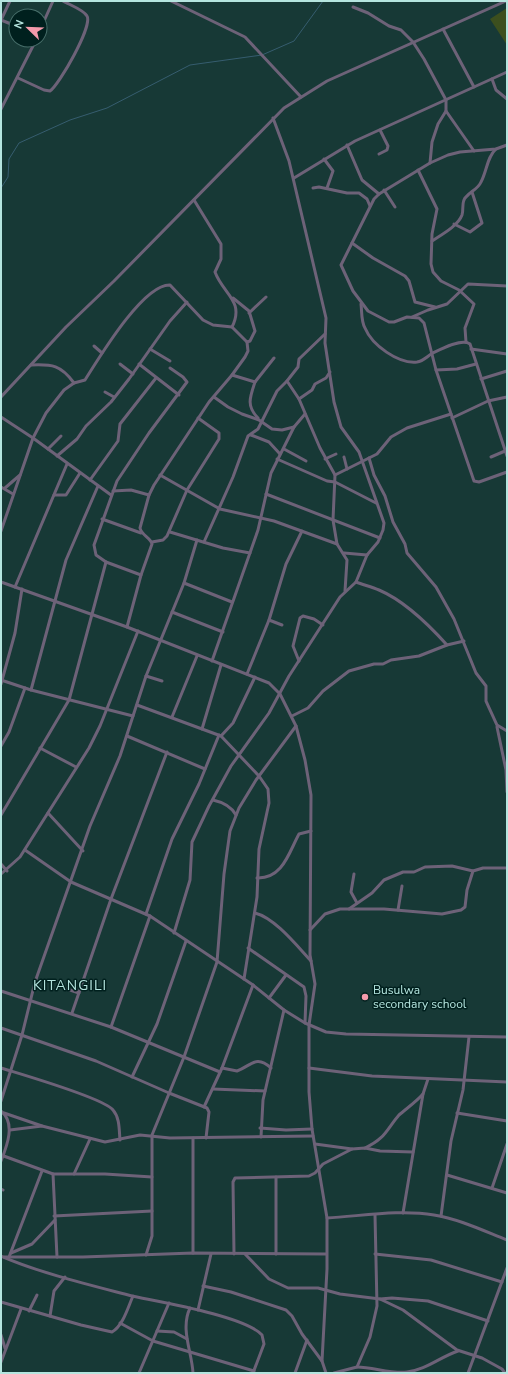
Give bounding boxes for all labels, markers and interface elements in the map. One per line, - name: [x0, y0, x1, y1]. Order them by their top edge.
- north arrow: [8, 8, 48, 48]
- text: N: [11, 18, 28, 31]
- district label: KITANGILI: [33, 976, 107, 995]
- place label: Busulwa secondary school: [373, 982, 467, 1012]
- marker: Busulwa secondary school: [360, 992, 370, 1002]

